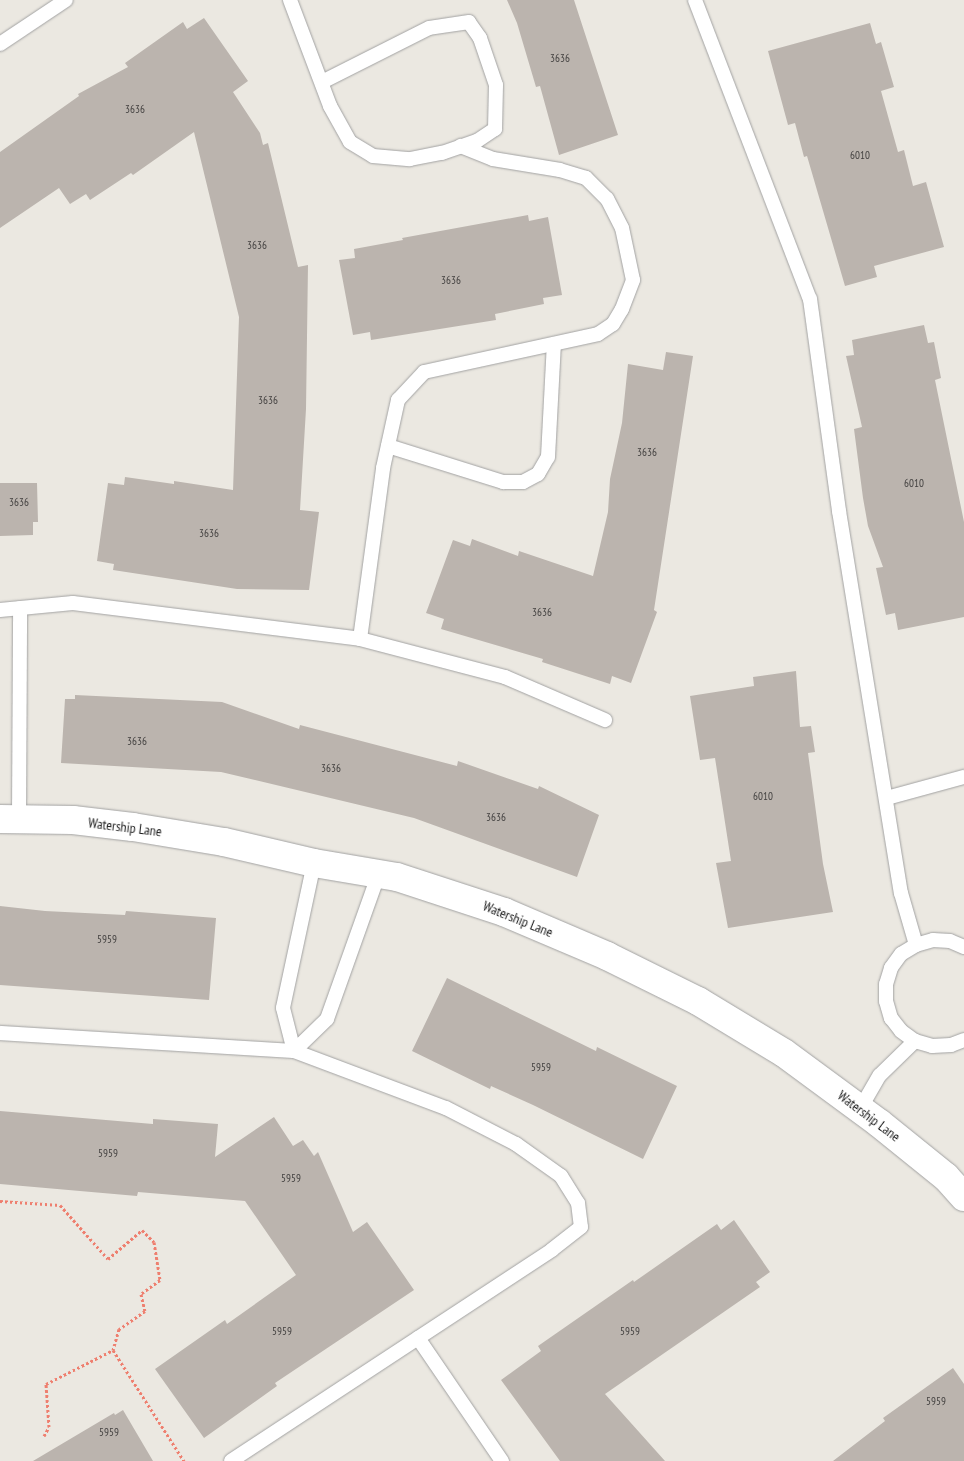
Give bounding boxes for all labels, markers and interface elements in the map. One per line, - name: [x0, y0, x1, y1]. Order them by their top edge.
- house number: 3636: [550, 51, 570, 65]
- house number: 3636: [125, 102, 145, 116]
- house number: 6010: [850, 148, 870, 162]
- house number: 3636: [247, 238, 267, 252]
- house number: 3636: [441, 273, 461, 287]
- house number: 3636: [258, 393, 278, 407]
- house number: 3636: [637, 445, 657, 459]
- house number: 6010: [904, 476, 924, 490]
- house number: 3636: [9, 495, 29, 509]
- house number: 3636: [199, 526, 219, 540]
- house number: 3636: [532, 605, 552, 619]
- house number: 3636: [127, 734, 147, 748]
- house number: 3636: [321, 761, 341, 775]
- house number: 6010: [753, 789, 773, 803]
- house number: 3636: [486, 810, 506, 824]
- street label: Watership Lane: [87, 814, 163, 840]
- street label: Watership Lane: [481, 897, 555, 941]
- house number: 5959: [97, 932, 117, 946]
- house number: 5959: [531, 1060, 551, 1074]
- street label: Watership Lane: [834, 1087, 904, 1145]
- house number: 5959: [98, 1146, 118, 1160]
- house number: 5959: [281, 1171, 301, 1185]
- house number: 5959: [272, 1324, 292, 1338]
- house number: 5959: [620, 1324, 640, 1338]
- house number: 5959: [926, 1394, 946, 1408]
- house number: 5959: [99, 1425, 119, 1439]

